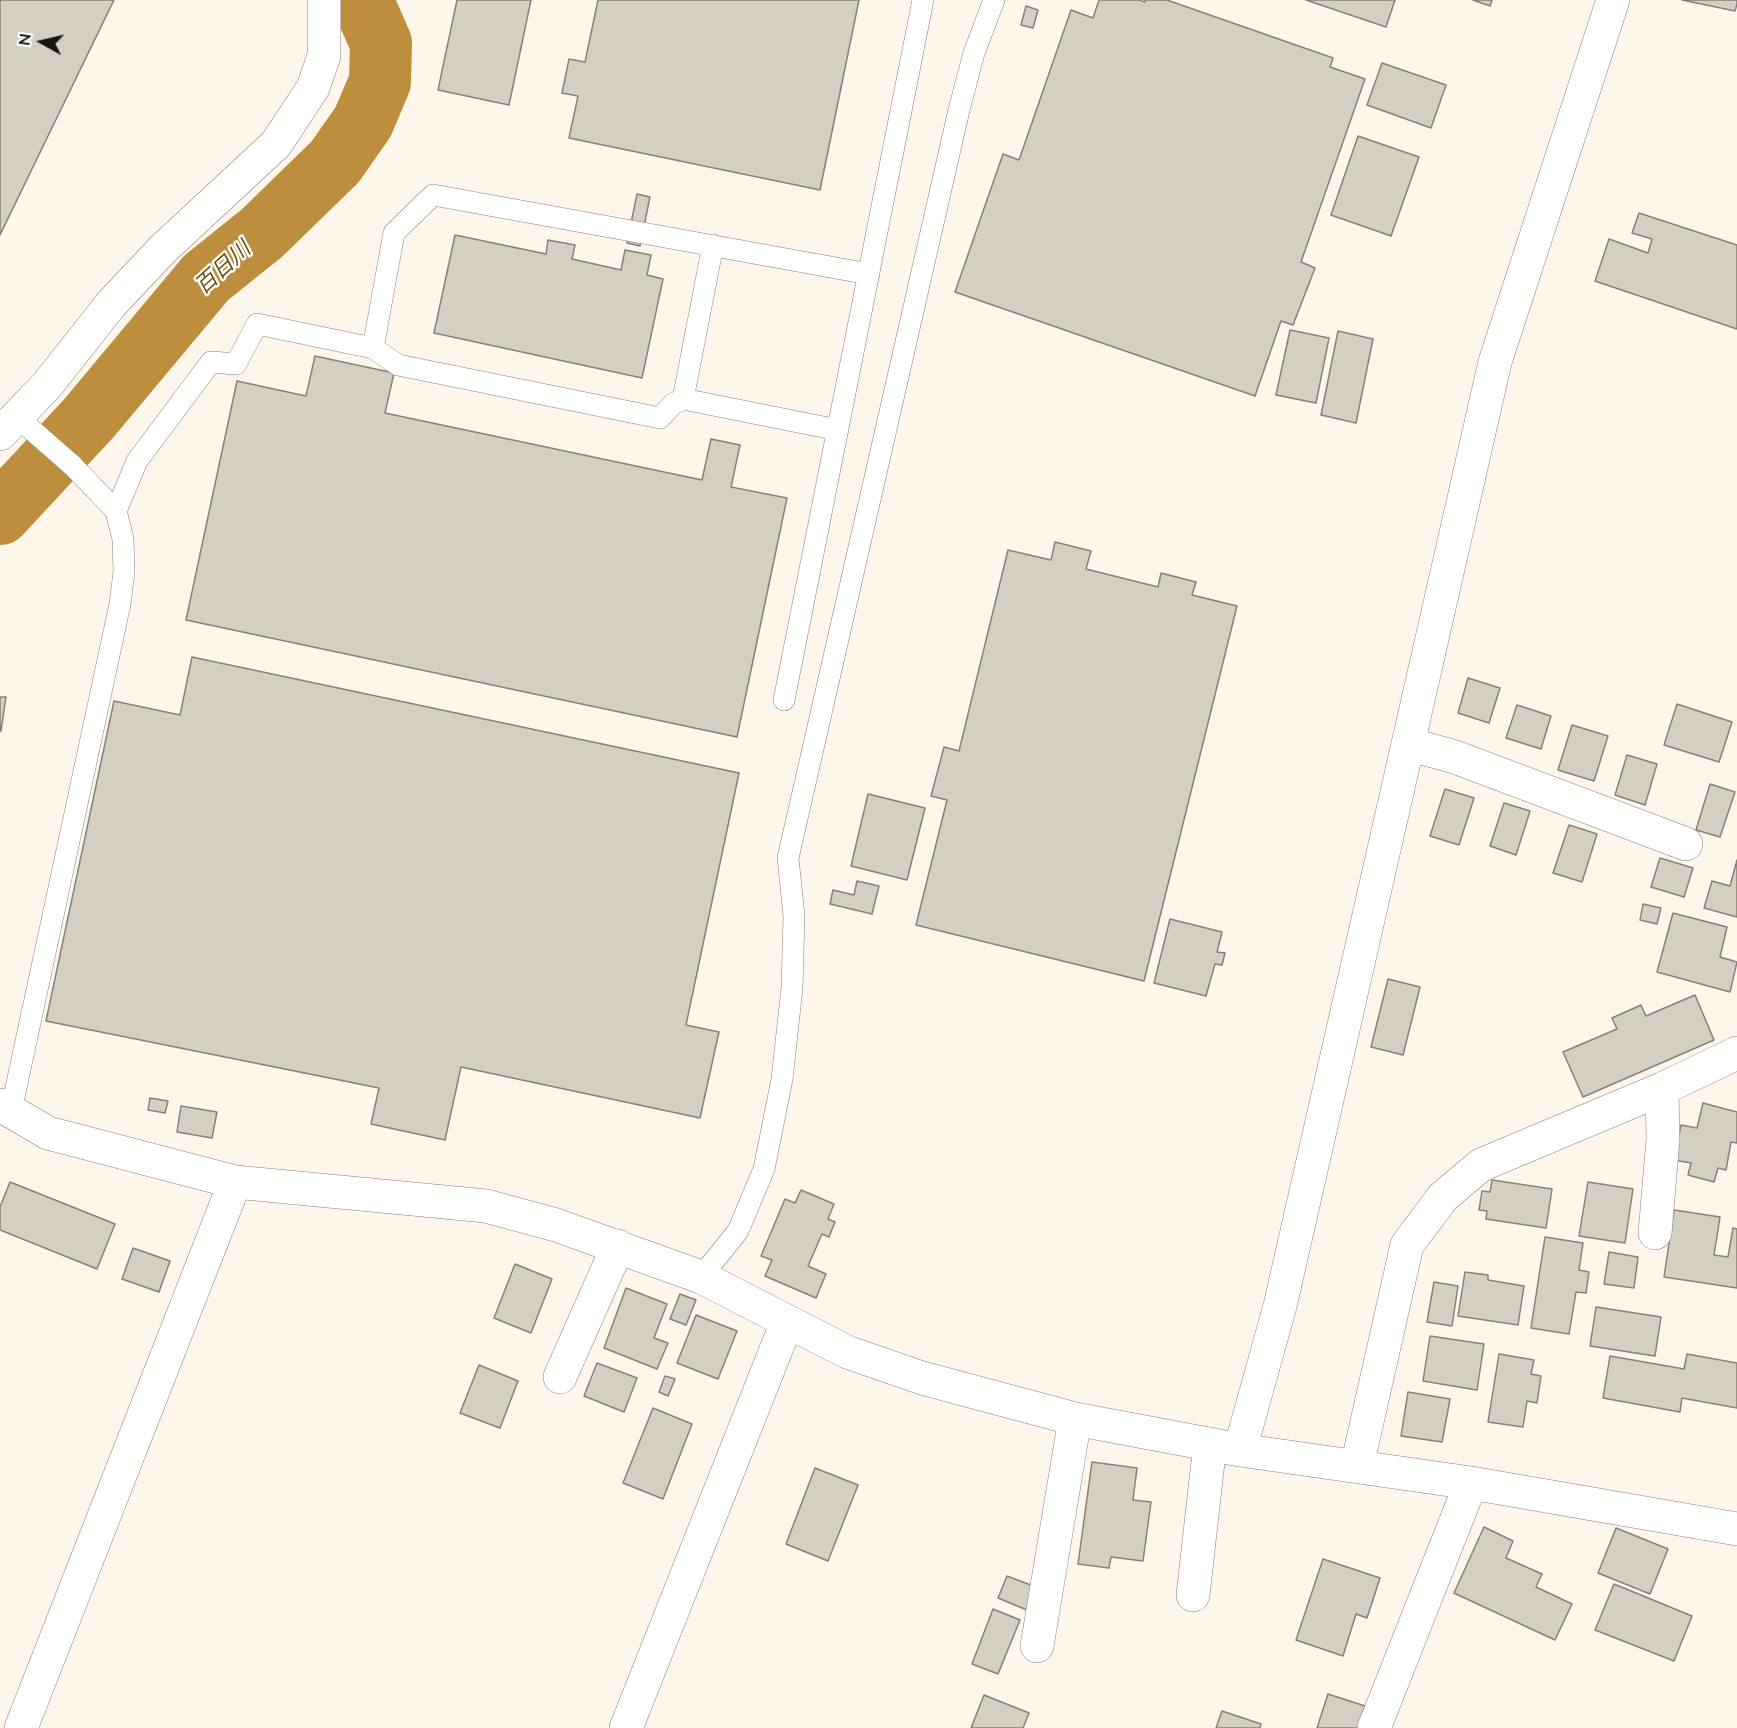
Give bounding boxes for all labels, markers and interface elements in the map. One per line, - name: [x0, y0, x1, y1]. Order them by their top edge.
- north arrow: [12, 12, 72, 72]
- text: N: [13, 32, 35, 47]
- water label: 百日川: [190, 236, 256, 300]

